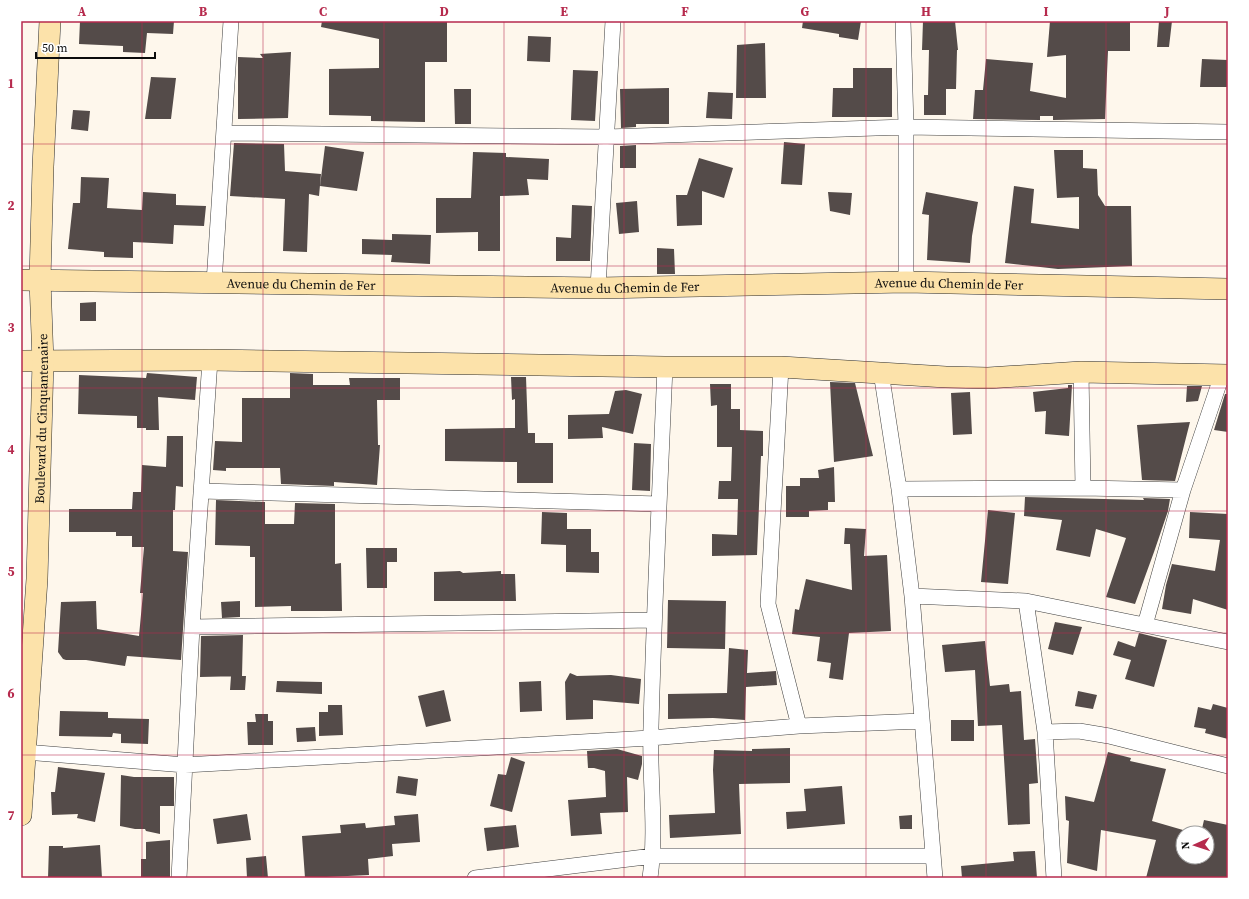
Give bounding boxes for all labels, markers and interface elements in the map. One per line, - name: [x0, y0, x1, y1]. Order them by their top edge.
- text: A: [78, 3, 87, 20]
- text: B: [199, 3, 208, 20]
- text: C: [319, 3, 327, 20]
- text: D: [439, 3, 449, 20]
- text: E: [560, 3, 568, 20]
- text: F: [681, 3, 689, 20]
- text: G: [801, 3, 810, 20]
- text: H: [921, 3, 931, 20]
- text: I: [1043, 3, 1049, 20]
- text: J: [1163, 3, 1170, 20]
- scale bar: [36, 34, 155, 60]
- text: 50 m: [42, 40, 68, 56]
- text: 1: [7, 75, 15, 92]
- text: 2: [7, 197, 15, 214]
- street label: Avenue du Chemin de Fer: [874, 273, 1024, 293]
- street label: Avenue du Chemin de Fer: [226, 274, 376, 293]
- street label: Avenue du Chemin de Fer: [550, 278, 700, 297]
- text: 3: [7, 319, 15, 336]
- street label: Boulevard du Cinquantenaire: [31, 333, 52, 504]
- text: 4: [7, 441, 15, 458]
- text: 5: [7, 563, 15, 580]
- text: 6: [7, 685, 15, 702]
- text: 7: [7, 807, 15, 824]
- north arrow: [1175, 825, 1215, 865]
- text: N: [1178, 841, 1193, 850]

